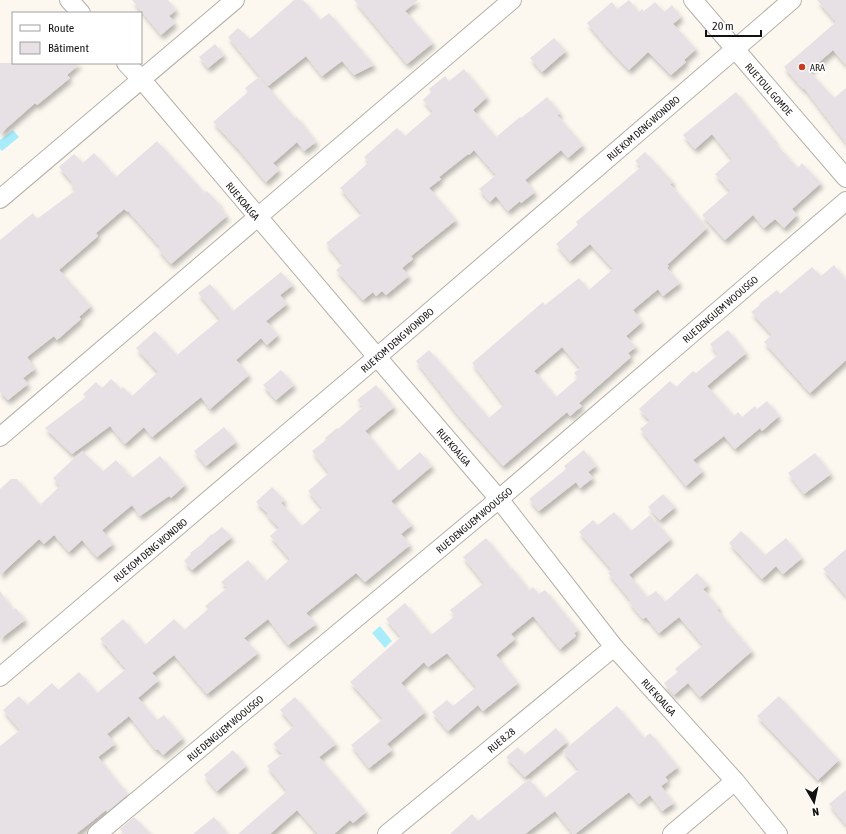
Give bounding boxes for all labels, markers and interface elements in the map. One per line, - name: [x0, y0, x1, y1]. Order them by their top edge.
- legend: [12, 12, 142, 64]
- scale bar: [706, 12, 761, 38]
- text: 20 m: [712, 19, 734, 33]
- text: Route: [48, 21, 74, 35]
- text: Bâtiment: [48, 41, 89, 55]
- street label: RUE TOUL GOMDE: [743, 61, 795, 118]
- marker: ARA: [797, 62, 807, 72]
- place label: ARA: [810, 62, 825, 73]
- street label: RUE KOM DENG WONDBO: [605, 94, 682, 163]
- street label: RUE KOALGA: [224, 180, 262, 222]
- street label: RUE DENGUEM WOOUSGO: [681, 274, 760, 345]
- street label: RUE KOM DENG WONDBO: [359, 306, 436, 375]
- street label: RUE KOALGA: [434, 426, 473, 468]
- street label: RUE DENGUEM WOOUSGO: [434, 485, 515, 555]
- street label: RUE KOM DENG WONDBO: [111, 516, 189, 584]
- street label: RUE KOALGA: [639, 677, 678, 718]
- street label: RUE DENGUEM WOOUSGO: [185, 693, 266, 763]
- street label: RUE 8.28: [485, 726, 517, 755]
- north arrow: [794, 782, 834, 822]
- text: N: [811, 805, 820, 818]

